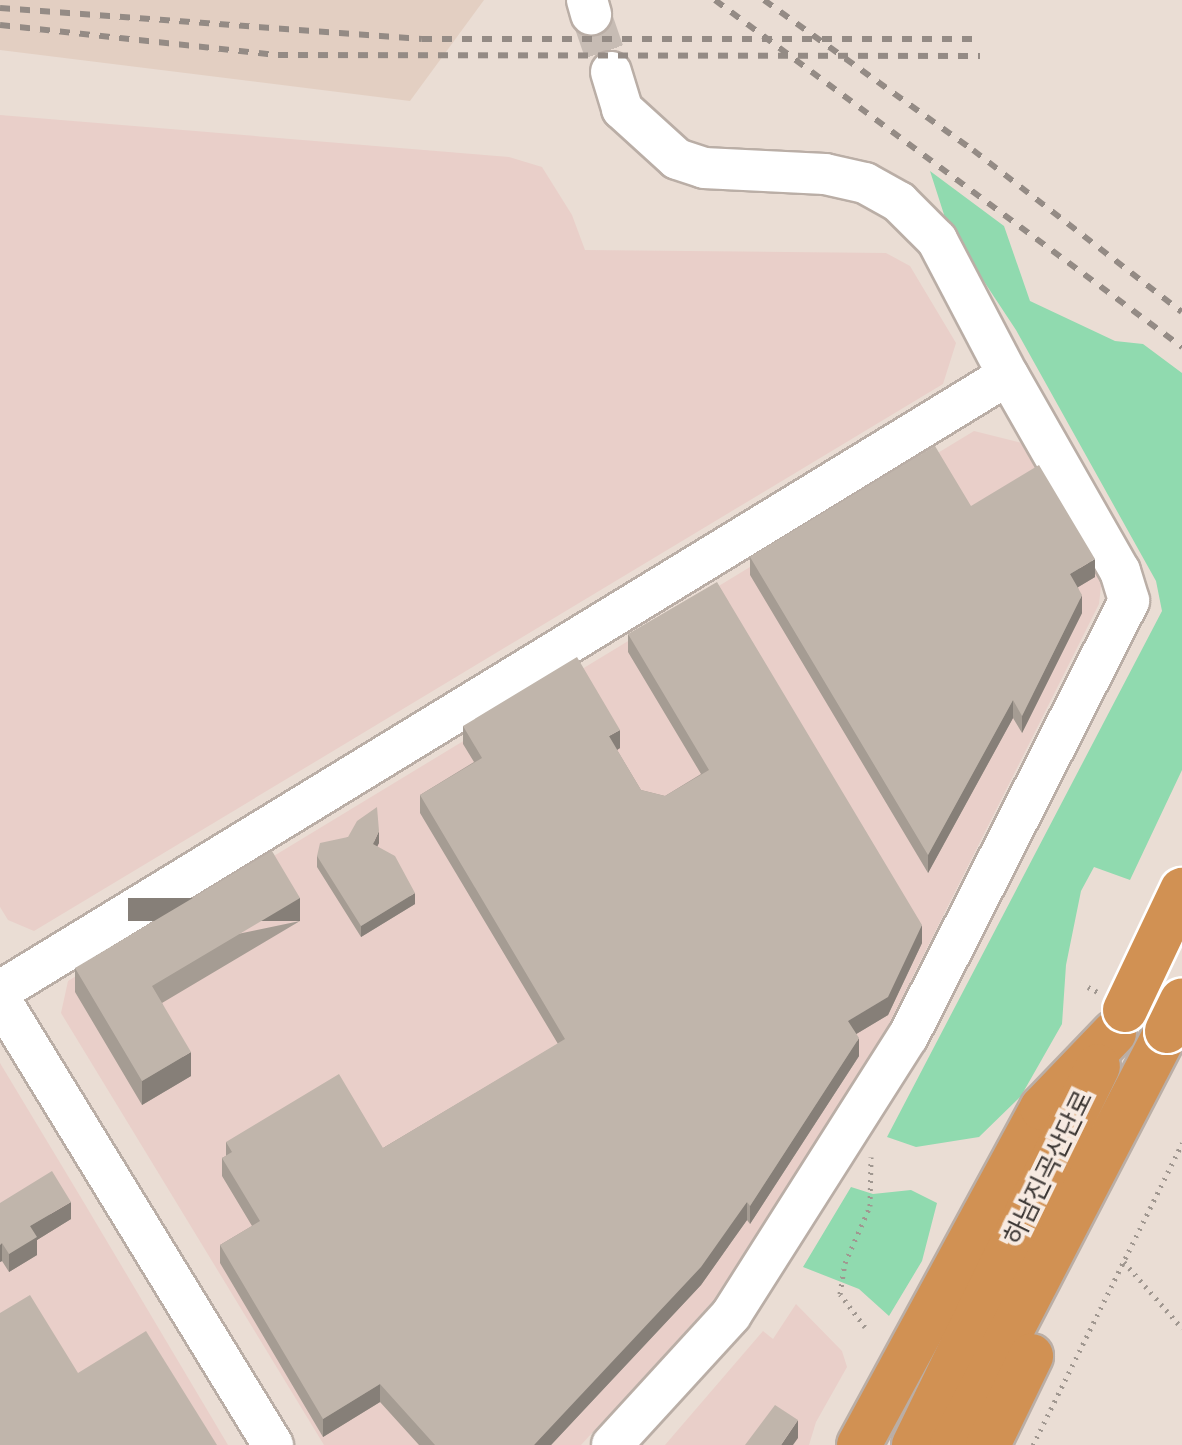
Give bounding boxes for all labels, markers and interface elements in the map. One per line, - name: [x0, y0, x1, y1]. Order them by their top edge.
- street label: 하남진곡산단로: [998, 1086, 1100, 1250]

